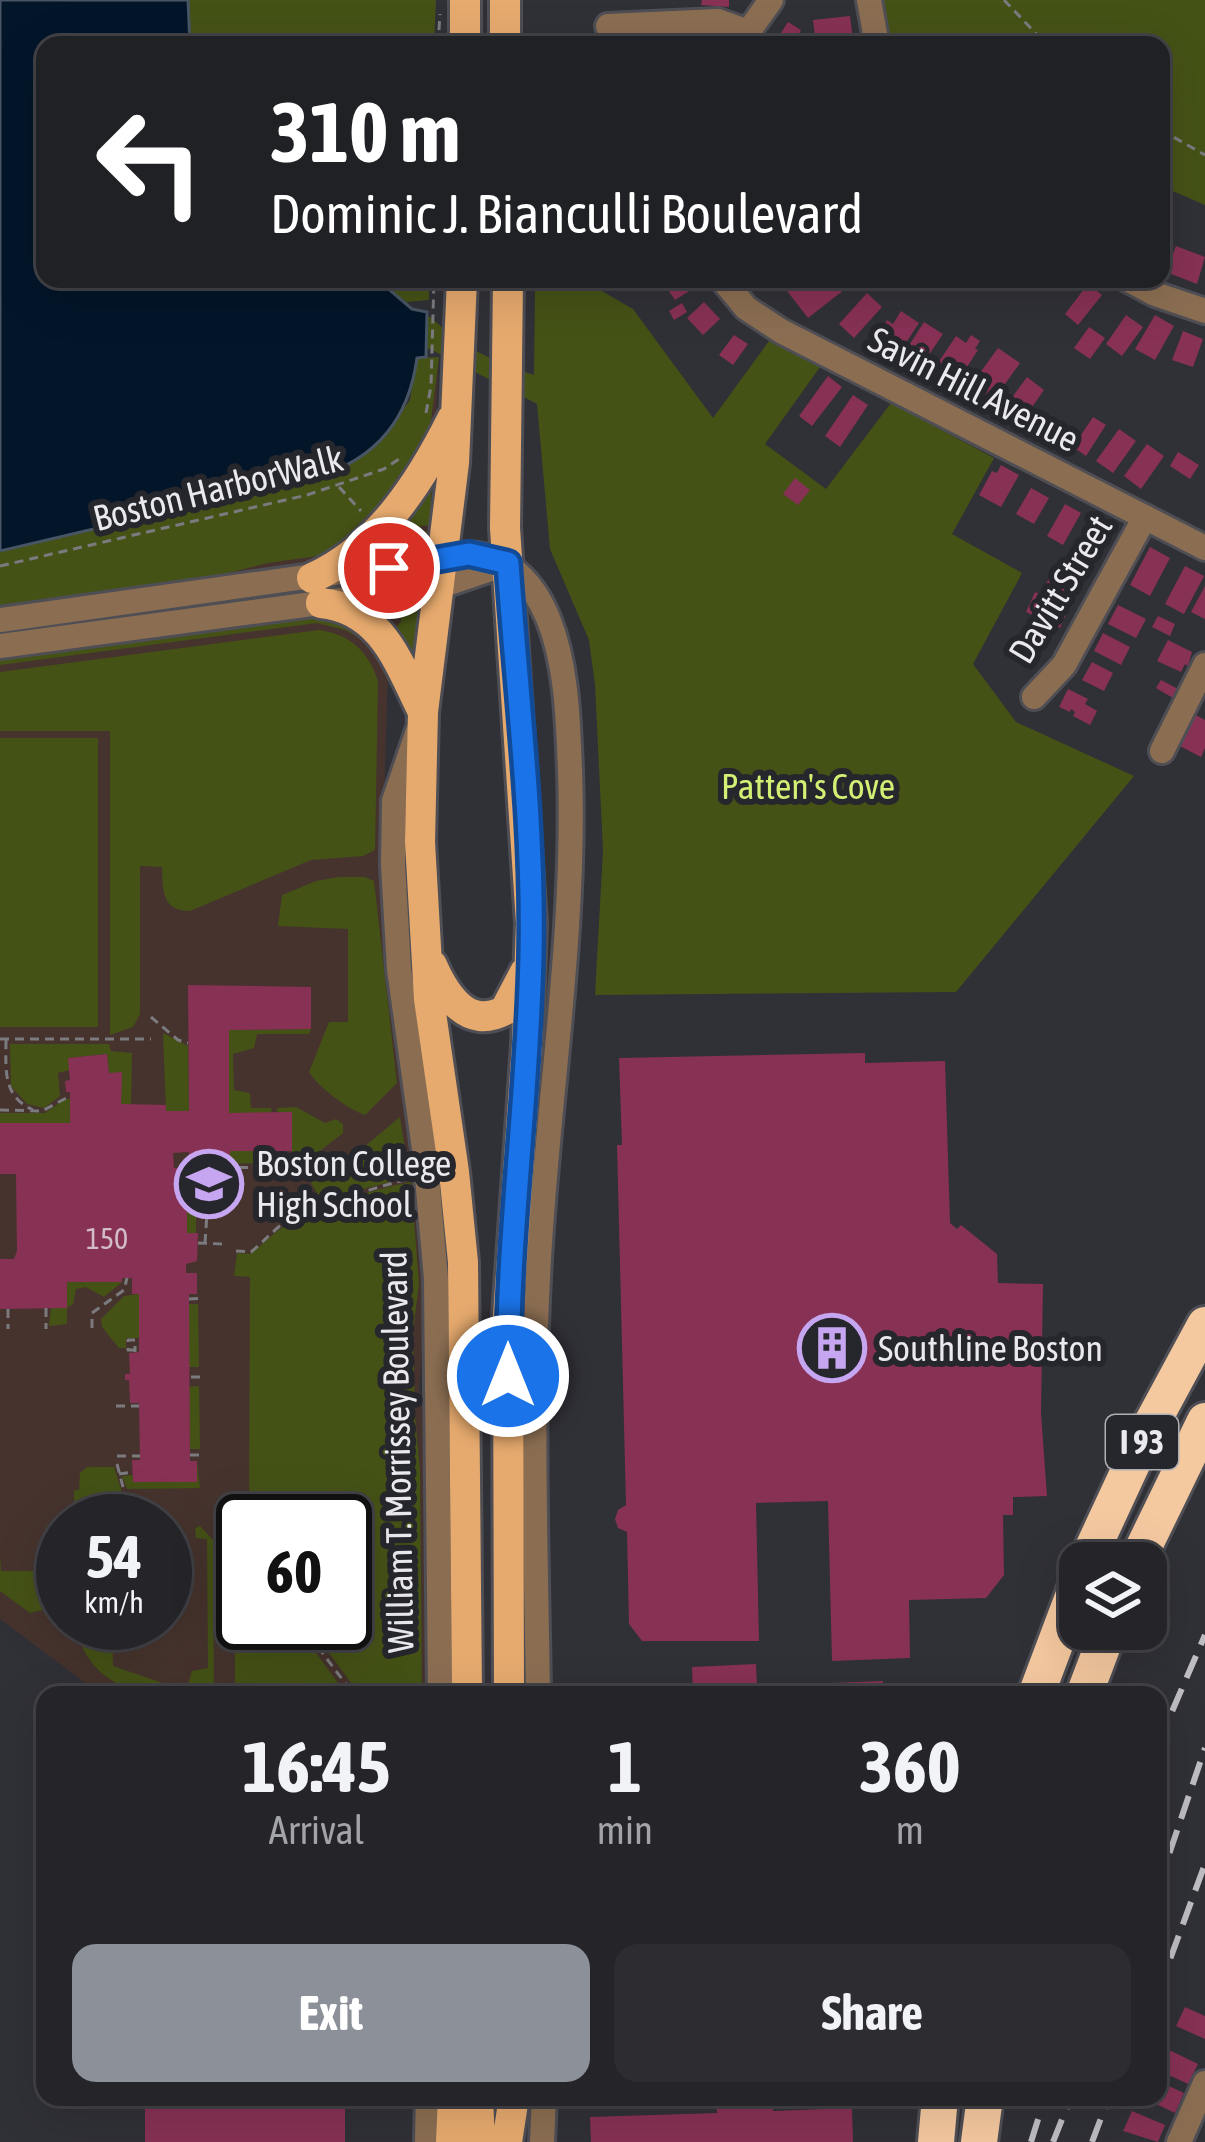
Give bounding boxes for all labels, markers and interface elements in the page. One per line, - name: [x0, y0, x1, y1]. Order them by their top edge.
- icon: left: [72, 84, 228, 240]
- text: 310 m: [270, 84, 460, 180]
- text: Dominic J. Bianculli Boulevard: [270, 183, 863, 244]
- street label: Savin Hill Avenue: [862, 318, 1086, 460]
- street label: Boston HarborWalk: [89, 437, 347, 539]
- street label: Davitt Street: [1000, 508, 1120, 670]
- pin: [338, 517, 440, 619]
- icon: arrive: [356, 535, 422, 601]
- park label: Patten's Cove: [721, 765, 895, 807]
- place label: Boston College High School: [256, 1142, 451, 1225]
- school or university icon: Boston College High School: [174, 1149, 244, 1219]
- house number: 150: [86, 1221, 128, 1255]
- street label: William T. Morrissey Boulevard: [372, 1251, 422, 1653]
- position arrow: [445, 1313, 571, 1439]
- building icon: Southline Boston: [797, 1313, 867, 1383]
- place label: Southline Boston: [878, 1327, 1103, 1369]
- road number: I 93: [1106, 1415, 1178, 1469]
- speed limit sign: 60: [216, 1494, 372, 1650]
- text: 54: [86, 1522, 142, 1591]
- map controls: [1059, 1542, 1167, 1650]
- button: layers: [1059, 1542, 1167, 1650]
- text: km/h: [84, 1585, 144, 1619]
- text: 16:45: [242, 1725, 391, 1807]
- text: 1: [608, 1725, 642, 1807]
- text: 360: [859, 1725, 961, 1807]
- text: Arrival: [269, 1808, 364, 1852]
- text: min: [597, 1808, 653, 1852]
- text: m: [896, 1808, 924, 1852]
- button: Exit: [72, 1944, 590, 2082]
- button: Share: [614, 1944, 1131, 2082]

